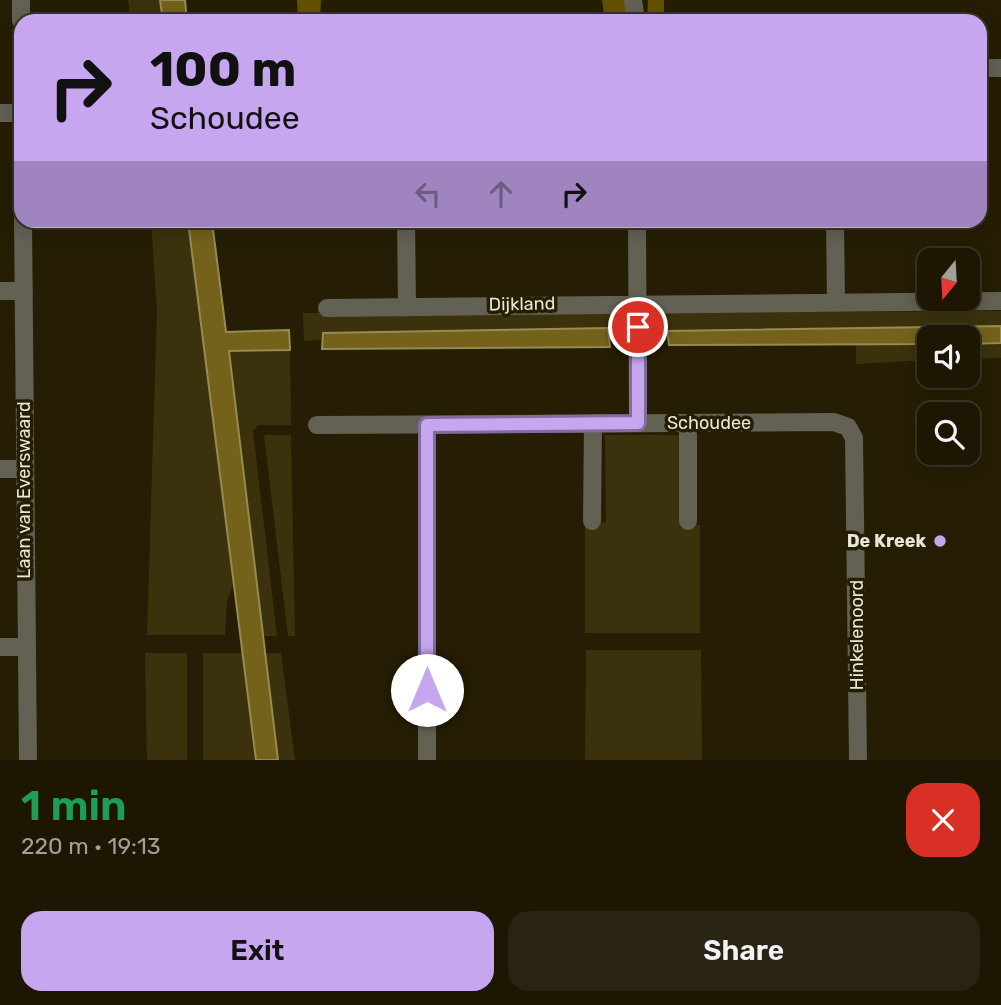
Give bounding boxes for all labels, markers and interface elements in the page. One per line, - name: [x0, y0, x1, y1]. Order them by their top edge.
- text: 100 m: [150, 40, 296, 98]
- icon: right: [35, 42, 126, 133]
- text: Schoudee: [150, 99, 300, 137]
- icon: left: [409, 175, 447, 213]
- icon: ahead: [482, 175, 520, 213]
- icon: right: [555, 175, 593, 213]
- north arrow: [917, 248, 980, 312]
- map controls: [917, 248, 980, 465]
- street label: Dijkland: [489, 292, 555, 316]
- pin: [608, 297, 668, 357]
- icon: arrive: [619, 308, 657, 346]
- button: sound: [917, 325, 980, 388]
- street label: Laan van Everswaard: [13, 401, 35, 579]
- button: search: [917, 402, 980, 465]
- street label: Schoudee: [667, 412, 751, 434]
- place label: De Kreek: [847, 530, 926, 552]
- marker: De Kreek: [932, 533, 948, 549]
- street label: Hinkelenoord: [846, 580, 868, 690]
- position arrow: [390, 653, 464, 727]
- text: 1 min: [21, 781, 127, 831]
- button: close: [906, 783, 980, 857]
- text: 220 m · 19:13: [21, 832, 161, 860]
- button: Exit: [21, 911, 494, 991]
- button: Share: [508, 911, 980, 991]

